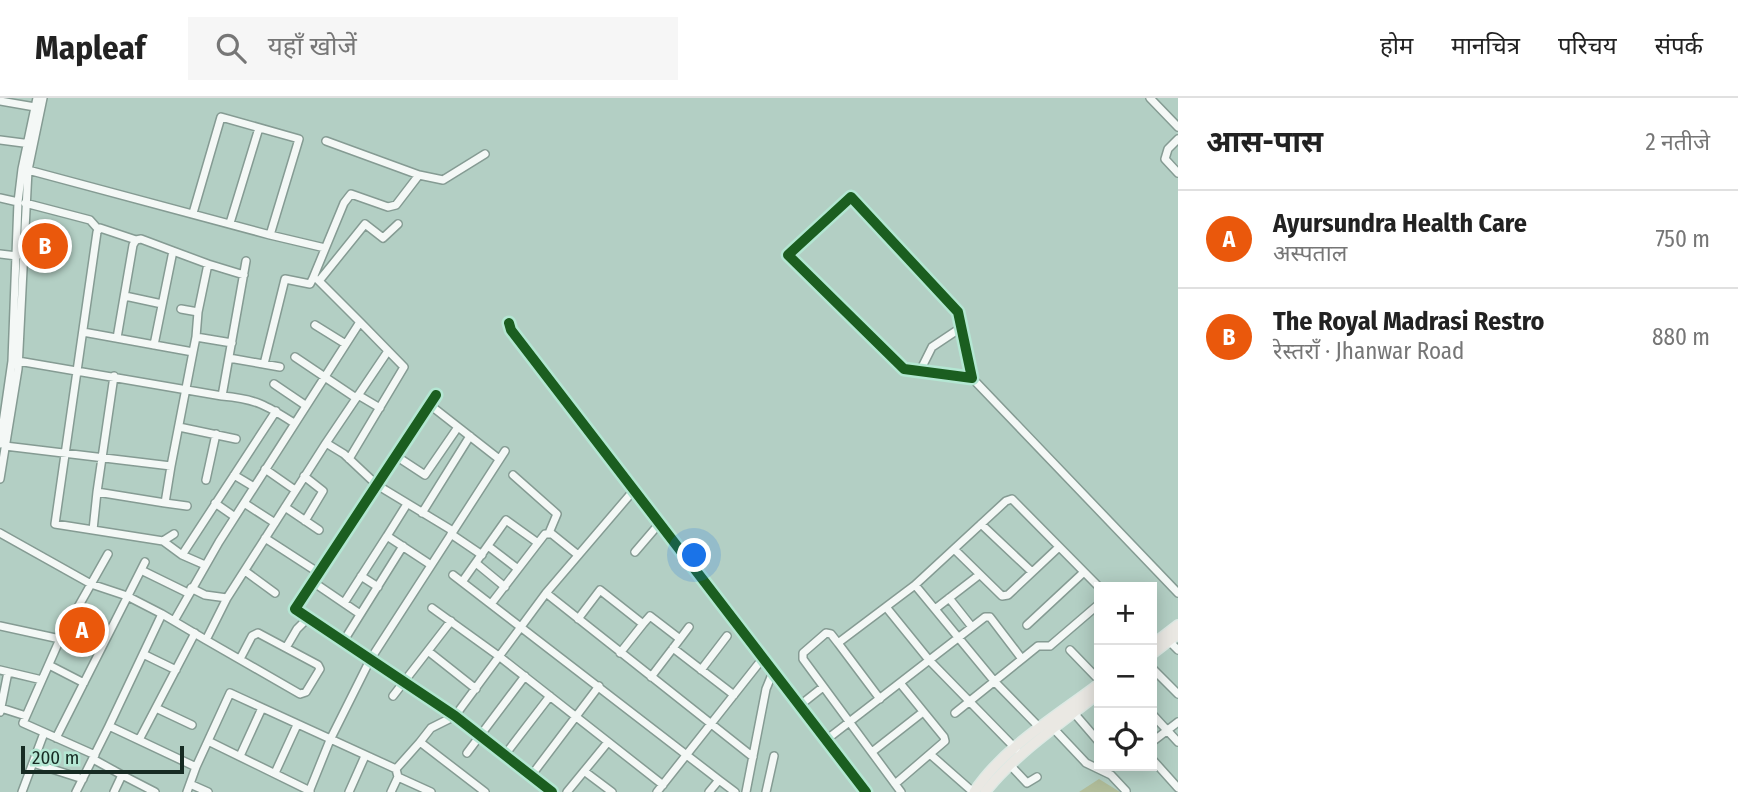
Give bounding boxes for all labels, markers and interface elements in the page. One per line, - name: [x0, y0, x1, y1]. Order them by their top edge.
- search box: [188, 17, 678, 80]
- text: Mapleaf: [35, 28, 146, 68]
- icon: search: [212, 29, 250, 67]
- text: यहाँ खोजें: [268, 31, 357, 62]
- text: होम: [1380, 32, 1413, 60]
- text: मानचित्र: [1451, 32, 1520, 60]
- text: परिचय: [1558, 32, 1617, 60]
- text: संपर्क: [1655, 32, 1703, 60]
- text: आस-पास: [1206, 124, 1323, 160]
- text: 2 नतीजे: [1646, 128, 1710, 156]
- text: Ayursundra Health Care: [1273, 208, 1527, 239]
- pin: B: [22, 220, 68, 272]
- text: A: [1223, 225, 1235, 253]
- text: 750 m: [1655, 225, 1710, 253]
- text: अस्पताल: [1273, 239, 1347, 267]
- text: The Royal Madrasi Restro: [1273, 306, 1544, 337]
- text: B: [1223, 323, 1235, 351]
- text: 880 m: [1652, 323, 1710, 351]
- text: रेस्तराँ · Jhanwar Road: [1273, 337, 1464, 365]
- your location: [677, 538, 711, 572]
- map controls: [1094, 582, 1157, 771]
- button: +: [1094, 582, 1157, 645]
- pin: A: [59, 604, 105, 656]
- button: −: [1094, 645, 1157, 708]
- button: locate: [1094, 708, 1157, 771]
- scale bar: [21, 743, 184, 775]
- text: 200 m: [32, 746, 79, 769]

